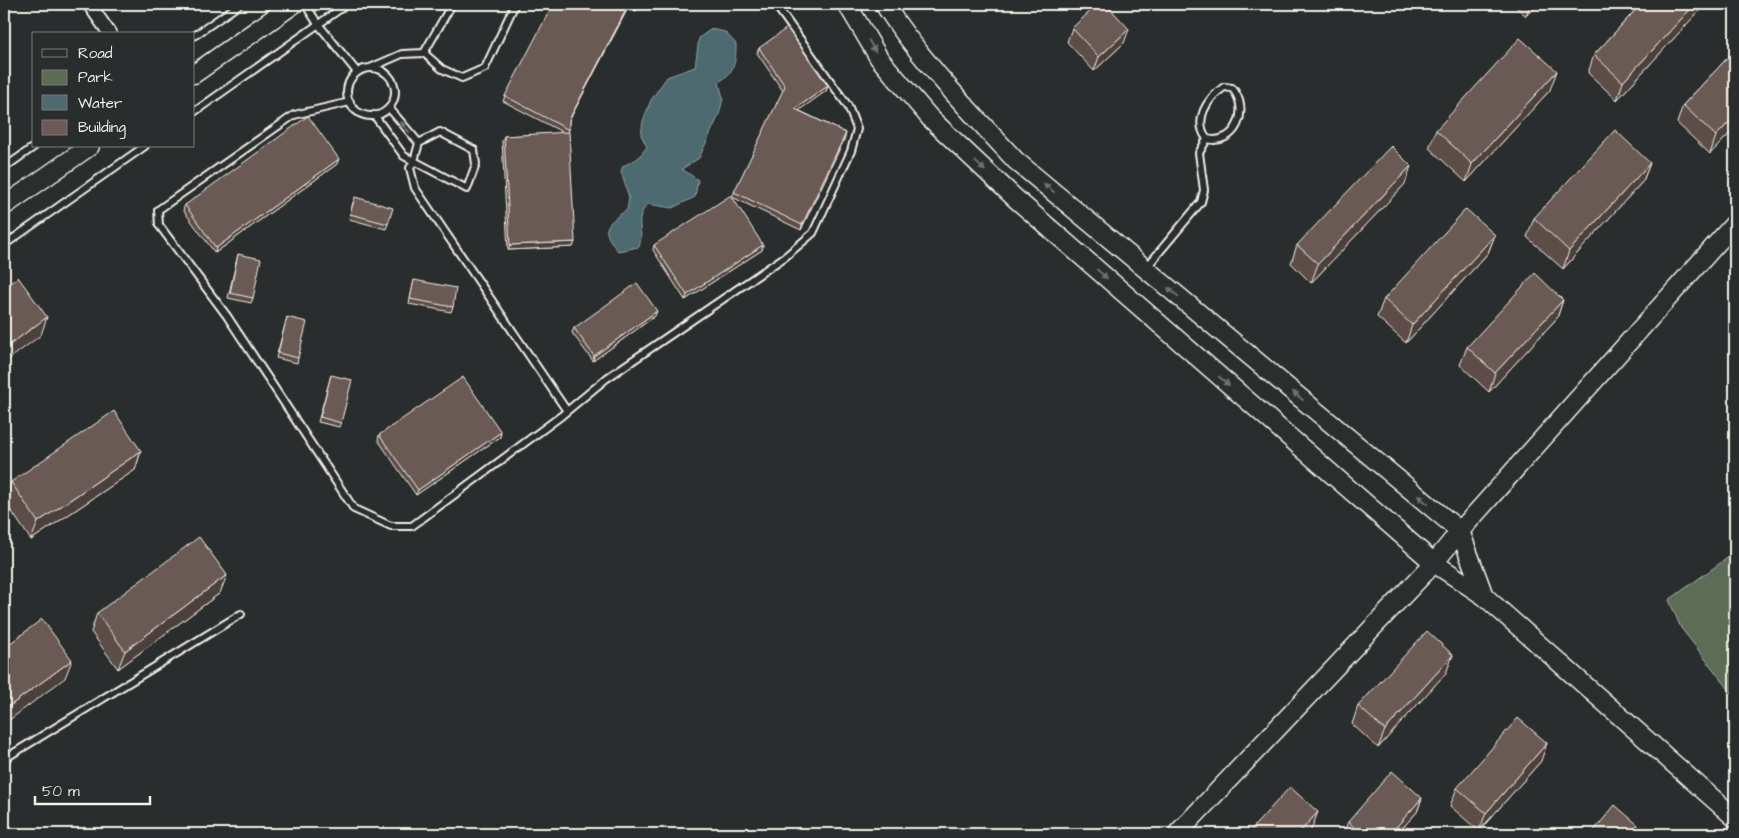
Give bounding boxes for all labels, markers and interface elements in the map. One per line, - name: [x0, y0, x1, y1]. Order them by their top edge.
- legend: [32, 32, 195, 148]
- one-way arrow: [868, 38, 876, 53]
- text: Road: [78, 43, 113, 64]
- text: Park: [78, 67, 113, 88]
- text: Water: [78, 93, 122, 114]
- text: Building: [78, 117, 126, 139]
- one-way arrow: [400, 121, 411, 134]
- one-way arrow: [974, 160, 986, 172]
- one-way arrow: [1042, 182, 1055, 193]
- one-way arrow: [1095, 268, 1107, 280]
- one-way arrow: [1167, 287, 1179, 298]
- one-way arrow: [1218, 375, 1231, 386]
- one-way arrow: [1291, 391, 1304, 402]
- one-way arrow: [1416, 495, 1429, 506]
- scale bar: [35, 773, 150, 805]
- text: 50 m: [42, 781, 80, 802]

